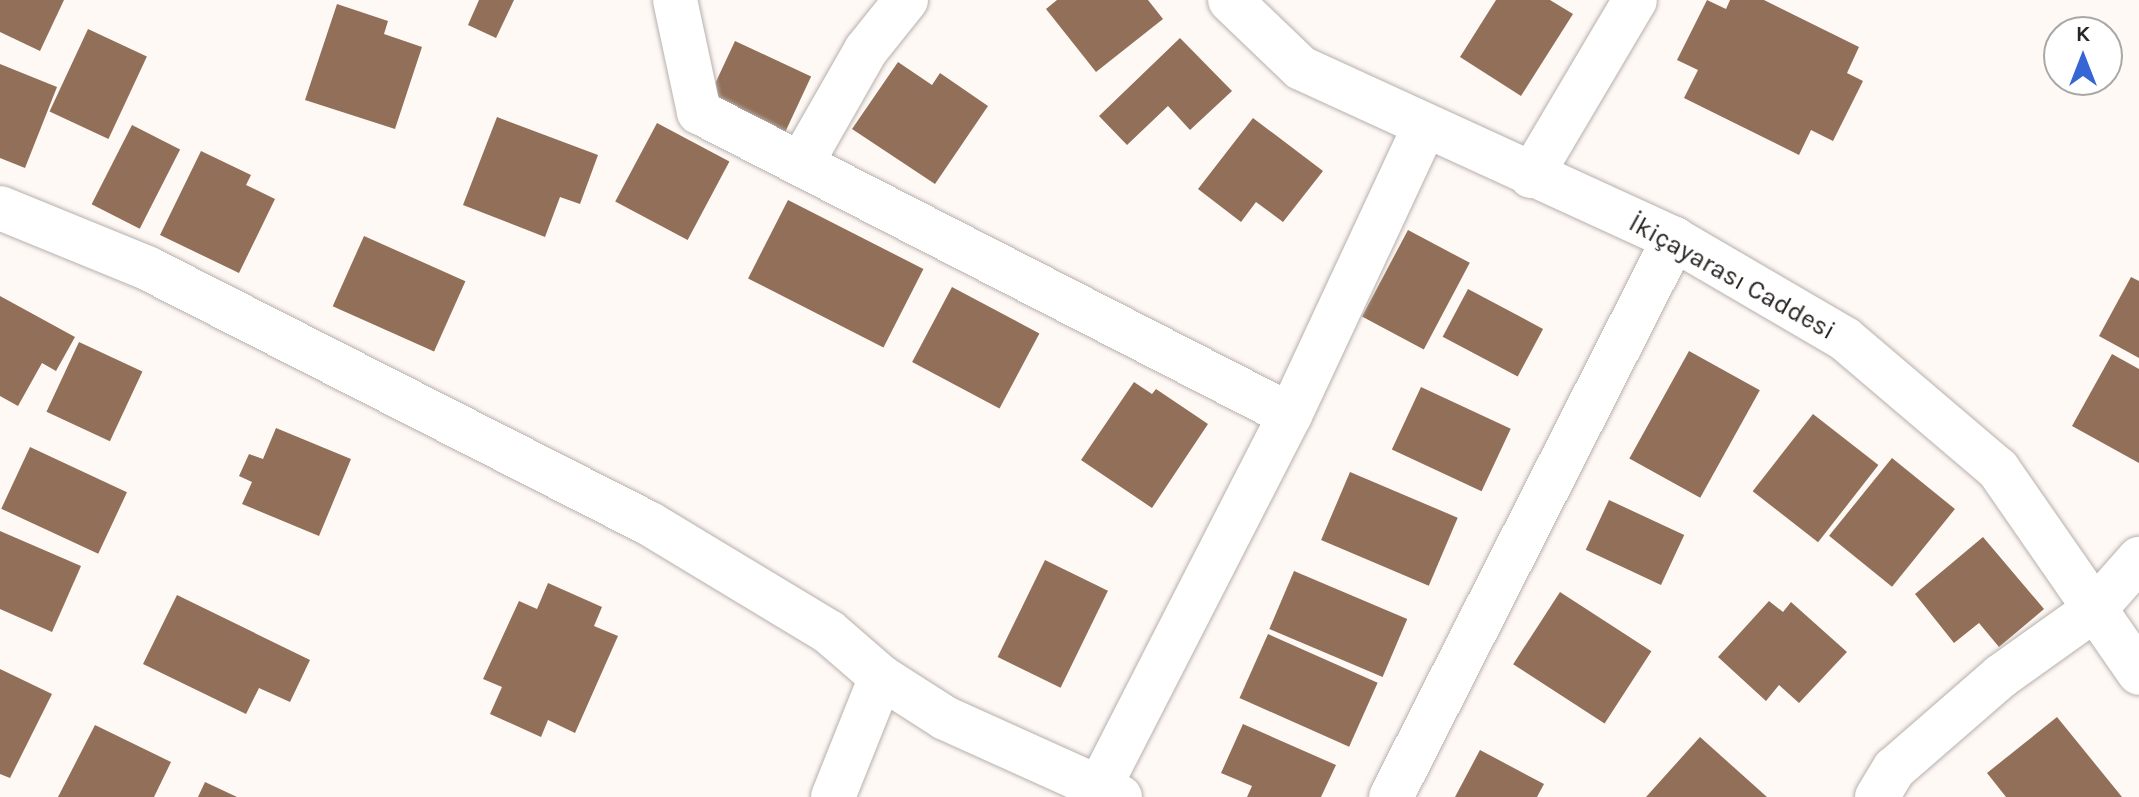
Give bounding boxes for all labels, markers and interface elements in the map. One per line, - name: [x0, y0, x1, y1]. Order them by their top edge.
- north arrow: [2043, 16, 2123, 96]
- text: K: [2076, 21, 2090, 47]
- street label: İkiçayarası Caddesi: [1623, 207, 1841, 347]

